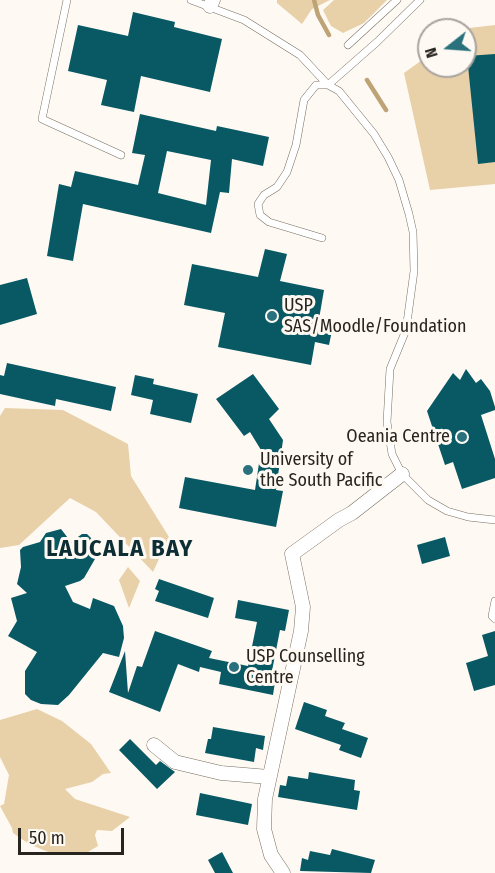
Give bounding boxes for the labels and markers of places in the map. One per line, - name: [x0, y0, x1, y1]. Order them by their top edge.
- place label: USP SAS/Moodle/Foundation: [284, 295, 466, 338]
- marker: USP SAS/Moodle/Foundation: [265, 309, 279, 323]
- place label: Oeania Centre: [346, 426, 450, 448]
- marker: Oeania Centre: [455, 430, 469, 444]
- place label: University of the South Pacific: [260, 449, 383, 492]
- marker: University of the South Pacific: [241, 463, 255, 477]
- place label: USP Counselling Centre: [246, 646, 365, 688]
- marker: USP Counselling Centre: [227, 660, 241, 674]

